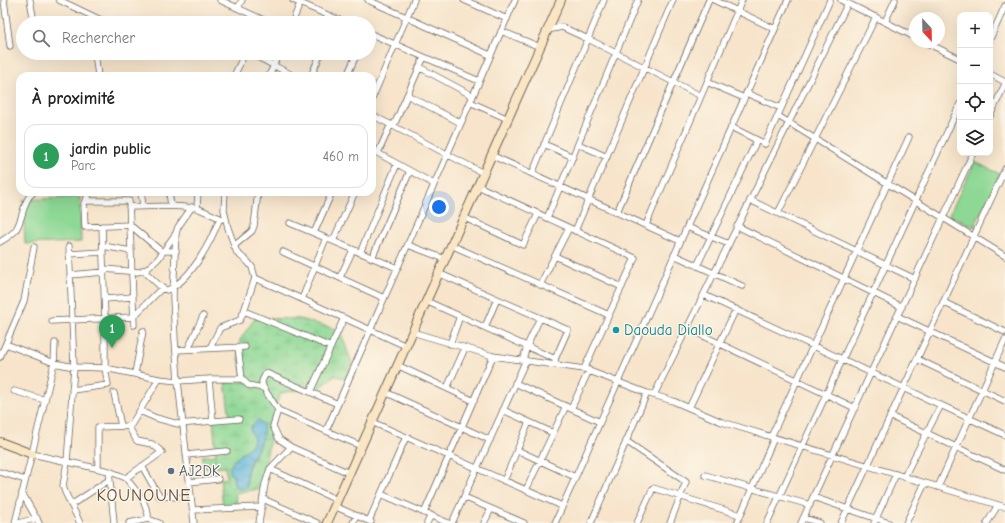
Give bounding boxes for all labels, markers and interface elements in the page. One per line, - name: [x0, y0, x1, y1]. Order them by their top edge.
- north arrow: [909, 12, 945, 48]
- map controls: [957, 12, 993, 156]
- button: +: [957, 12, 993, 48]
- search box: [16, 16, 376, 60]
- icon: search: [30, 27, 52, 49]
- text: Rechercher: [62, 29, 135, 47]
- button: −: [957, 48, 993, 84]
- button: locate: [957, 84, 993, 120]
- text: À proximité: [32, 89, 115, 108]
- button: layers: [957, 120, 993, 156]
- text: jardin public: [71, 140, 151, 158]
- text: 1: [43, 149, 49, 164]
- text: 460 m: [323, 149, 359, 164]
- text: Parc: [71, 158, 95, 173]
- your location: [429, 197, 449, 217]
- pin: 1: [99, 315, 125, 348]
- place label: Daouda Diallo: [624, 321, 713, 339]
- marker: Daouda Diallo: [611, 325, 621, 335]
- place label: AJ2DK: [179, 462, 221, 480]
- marker: AJ2DK: [166, 466, 176, 476]
- district label: KOUNOUNE: [97, 486, 191, 505]

